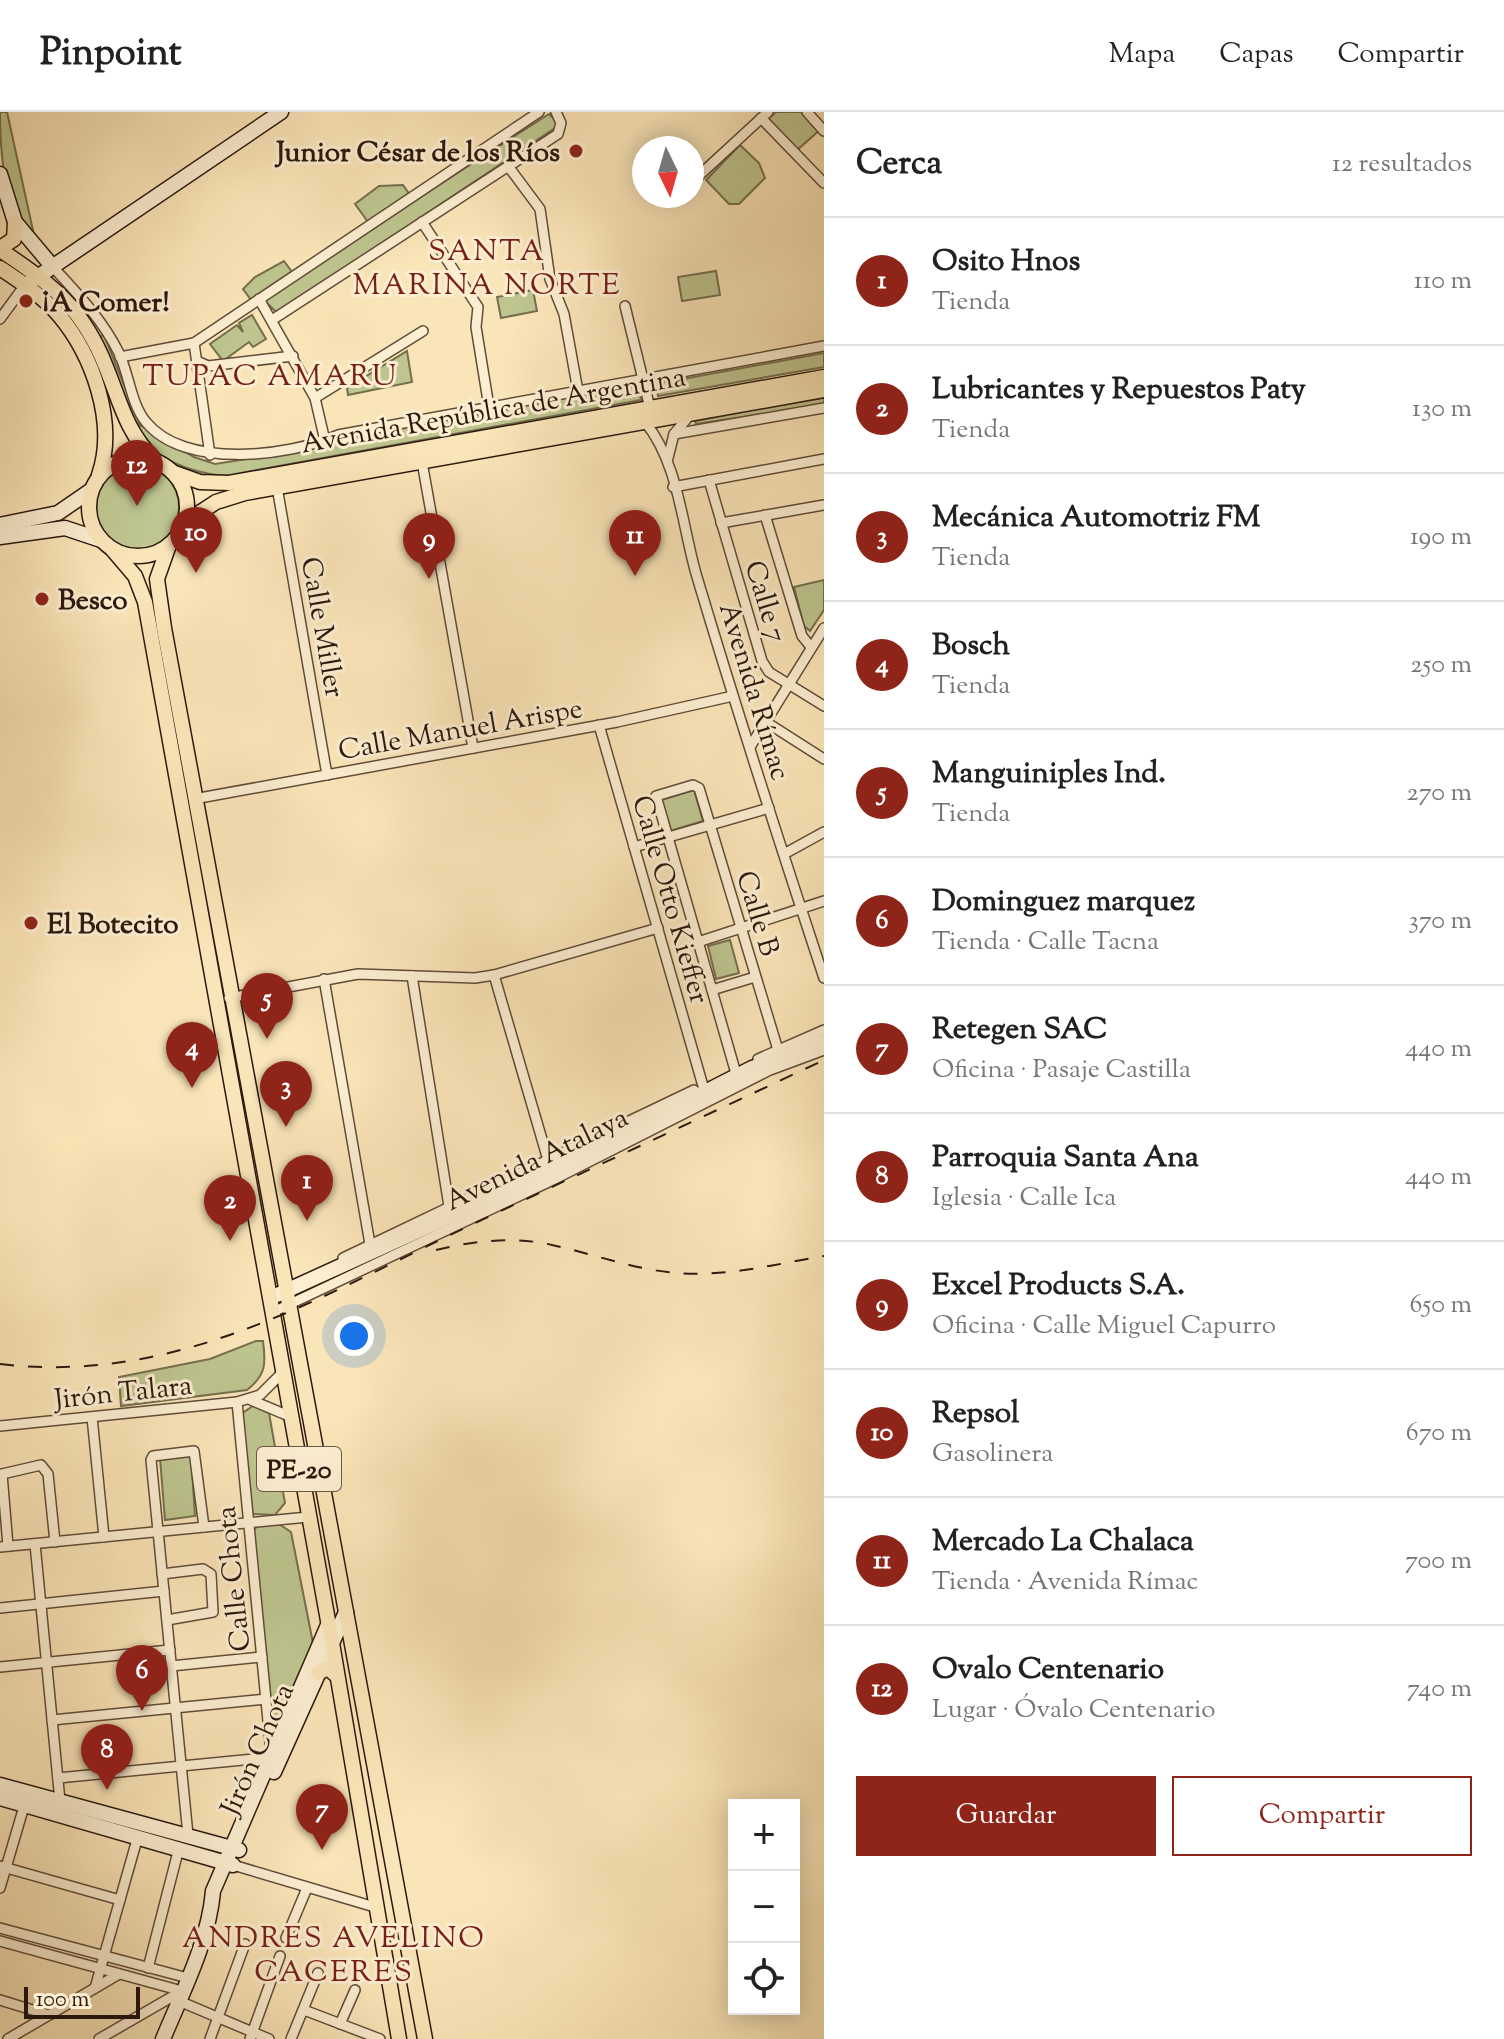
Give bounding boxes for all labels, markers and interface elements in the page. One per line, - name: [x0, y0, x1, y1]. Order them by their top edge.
- text: Pinpoint: [40, 28, 182, 82]
- text: Mapa: [1109, 35, 1175, 75]
- text: Capas: [1219, 35, 1294, 75]
- text: Compartir: [1338, 35, 1464, 75]
- place label: Junior César de los Ríos: [274, 134, 560, 174]
- north arrow: [632, 136, 704, 208]
- text: Cerca: [856, 140, 942, 189]
- marker: Junior César de los Ríos: [567, 142, 585, 160]
- text: 12 resultados: [1332, 146, 1472, 183]
- district label: SANTA MARINA NORTE: [352, 231, 622, 308]
- text: Osito Hnos: [932, 241, 1080, 284]
- text: 1: [878, 263, 886, 300]
- text: 110 m: [1414, 263, 1472, 300]
- place label: ¡A Comer!: [42, 284, 170, 324]
- text: Tienda: [932, 284, 1010, 321]
- marker: ¡A Comer!: [17, 292, 35, 310]
- district label: TUPAC AMARU: [142, 356, 398, 399]
- street label: Avenida República de Argentina: [298, 358, 689, 466]
- text: Lubricantes y Repuestos Paty: [932, 369, 1306, 412]
- text: 2: [876, 391, 888, 428]
- text: 130 m: [1412, 391, 1472, 428]
- text: Tienda: [932, 412, 1010, 449]
- pin: 12: [111, 440, 163, 506]
- text: Mecánica Automotriz FM: [932, 497, 1260, 540]
- pin: 10: [170, 507, 222, 573]
- pin: 11: [609, 510, 661, 576]
- pin: 9: [403, 513, 455, 579]
- text: 3: [877, 519, 887, 556]
- text: 190 m: [1410, 519, 1472, 556]
- text: Tienda: [932, 540, 1010, 577]
- street label: Calle Miller: [289, 554, 353, 701]
- street label: Calle 7: [733, 556, 795, 648]
- place label: Besco: [58, 582, 128, 622]
- marker: Besco: [33, 590, 51, 608]
- street label: Avenida Rímac: [707, 598, 799, 785]
- text: Bosch: [932, 625, 1010, 668]
- text: 4: [875, 647, 889, 684]
- text: 250 m: [1410, 647, 1472, 684]
- text: Tienda: [932, 668, 1010, 705]
- street label: Calle Manuel Arispe: [335, 690, 586, 772]
- text: Manguiniples Ind.: [932, 753, 1166, 796]
- text: 5: [878, 775, 886, 812]
- text: 270 m: [1407, 775, 1472, 812]
- street label: Calle Otto Kieffer: [620, 791, 718, 1009]
- text: Tienda: [932, 796, 1010, 833]
- street label: Calle B: [724, 866, 788, 961]
- text: Dominguez marquez: [932, 881, 1195, 924]
- text: 6: [876, 903, 888, 940]
- text: 370 m: [1408, 903, 1472, 940]
- place label: El Botecito: [47, 906, 179, 946]
- marker: El Botecito: [22, 914, 40, 932]
- text: Tienda · Calle Tacna: [932, 924, 1159, 961]
- pin: 5: [241, 973, 293, 1039]
- text: Retegen SAC: [932, 1009, 1107, 1052]
- pin: 4: [166, 1022, 218, 1088]
- text: 7: [875, 1031, 889, 1068]
- text: 440 m: [1405, 1031, 1472, 1068]
- text: Oficina · Pasaje Castilla: [932, 1052, 1191, 1089]
- pin: 3: [260, 1061, 312, 1127]
- street label: Avenida Atalaya: [439, 1099, 636, 1222]
- text: Parroquia Santa Ana: [932, 1137, 1199, 1180]
- pin: 1: [281, 1155, 333, 1221]
- text: 8: [875, 1159, 889, 1196]
- text: 440 m: [1405, 1159, 1472, 1196]
- pin: 2: [204, 1175, 256, 1241]
- text: Iglesia · Calle Ica: [932, 1180, 1116, 1217]
- text: Excel Products S.A.: [932, 1265, 1185, 1308]
- text: 9: [876, 1287, 888, 1324]
- text: 650 m: [1409, 1287, 1472, 1324]
- text: Oficina · Calle Miguel Capurro: [932, 1308, 1276, 1345]
- your location: [334, 1316, 374, 1356]
- street label: Jirón Talara: [51, 1367, 194, 1421]
- text: Repsol: [932, 1393, 1019, 1436]
- text: 10: [871, 1415, 893, 1452]
- text: 670 m: [1406, 1415, 1472, 1452]
- text: Gasolinera: [932, 1436, 1053, 1473]
- road number: PE-20: [257, 1447, 341, 1491]
- street label: Calle Chota: [207, 1504, 262, 1653]
- text: Mercado La Chalaca: [932, 1521, 1194, 1564]
- text: 11: [873, 1543, 891, 1580]
- text: 700 m: [1405, 1543, 1472, 1580]
- text: Tienda · Avenida Rímac: [932, 1564, 1198, 1601]
- pin: 6: [116, 1645, 168, 1711]
- text: Ovalo Centenario: [932, 1649, 1164, 1692]
- text: 12: [871, 1671, 893, 1708]
- text: 740 m: [1407, 1671, 1472, 1708]
- street label: Jirón Chota: [211, 1678, 306, 1824]
- text: Lugar · Óvalo Centenario: [932, 1692, 1216, 1729]
- pin: 8: [81, 1724, 133, 1790]
- button: Guardar: [856, 1776, 1156, 1856]
- button: Compartir: [1172, 1776, 1472, 1856]
- pin: 7: [296, 1784, 348, 1850]
- map controls: [728, 1799, 800, 2015]
- button: +: [728, 1799, 800, 1871]
- button: −: [728, 1871, 800, 1943]
- district label: ANDRES AVELINO CACERES: [182, 1918, 486, 1995]
- button: locate: [728, 1943, 800, 2015]
- scale bar: [24, 1983, 140, 2019]
- text: 100 m: [36, 1985, 89, 2017]

